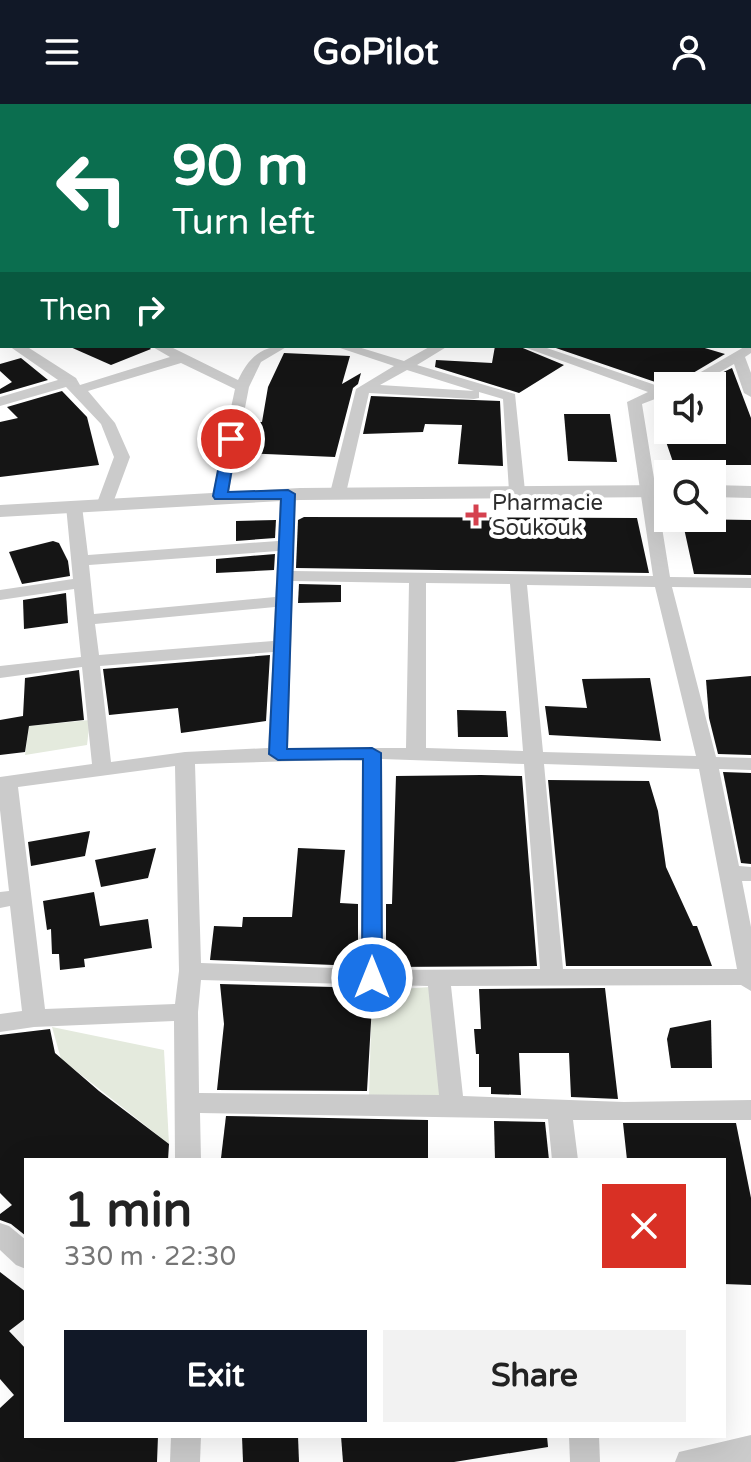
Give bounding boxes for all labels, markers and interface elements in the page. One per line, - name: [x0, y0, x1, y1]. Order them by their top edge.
- icon: menu: [40, 30, 84, 74]
- icon: person: [667, 30, 711, 74]
- text: GoPilot: [313, 31, 438, 74]
- text: 90 m: [172, 133, 308, 200]
- icon: left: [40, 136, 144, 240]
- text: Turn left: [172, 201, 315, 244]
- icon: right: [128, 288, 172, 332]
- text: Then: [40, 292, 112, 329]
- map controls: [654, 372, 726, 532]
- button: sound: [654, 372, 726, 444]
- pin: [197, 405, 265, 473]
- icon: arrive: [209, 417, 253, 461]
- button: search: [654, 460, 726, 532]
- place label: Pharmacie Soukouk: [492, 490, 603, 541]
- marker: Pharmacie Soukouk: [467, 506, 485, 524]
- position arrow: [330, 936, 414, 1020]
- text: 1 min: [64, 1182, 192, 1240]
- button: close: [602, 1184, 686, 1268]
- text: 330 m · 22:30: [64, 1241, 236, 1272]
- button: Exit: [64, 1330, 367, 1422]
- button: Share: [383, 1330, 686, 1422]

